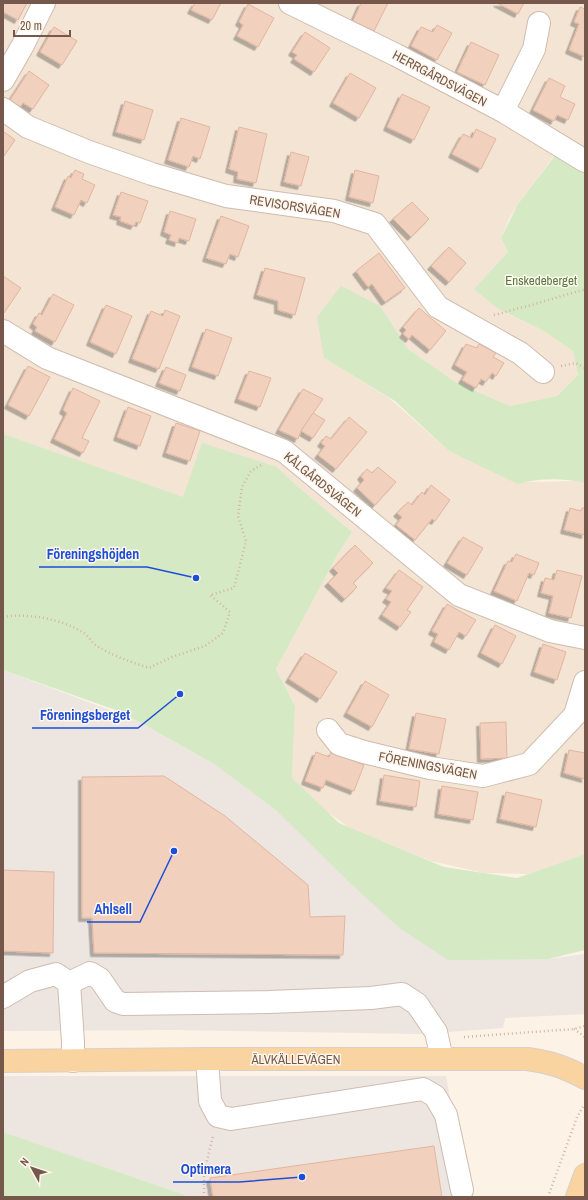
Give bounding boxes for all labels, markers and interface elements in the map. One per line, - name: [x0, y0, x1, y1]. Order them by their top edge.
- scale bar: [14, 12, 70, 38]
- text: 20 m: [20, 18, 42, 34]
- street label: HERRGÅRDSVÄGEN: [390, 46, 490, 111]
- street label: REVISORSVÄGEN: [248, 191, 342, 222]
- park label: Enskedeberget: [505, 272, 577, 289]
- street label: KÅLGÅRDSVÄGEN: [281, 448, 365, 521]
- callout: Föreningshöjden: [39, 541, 147, 567]
- text: Föreningshöjden: [47, 545, 139, 563]
- callout: Föreningsberget: [32, 702, 138, 728]
- text: Föreningsberget: [40, 706, 130, 724]
- street label: FÖRENINGSVÄGEN: [377, 748, 479, 783]
- callout: Ahlsell: [87, 896, 140, 922]
- text: Ahlsell: [94, 900, 132, 918]
- street label: ÄLVKÄLLEVÄGEN: [250, 1051, 341, 1068]
- north arrow: [12, 1148, 52, 1188]
- text: N: [17, 1155, 32, 1169]
- callout: Optimera: [173, 1156, 239, 1182]
- text: Optimera: [181, 1160, 232, 1178]

